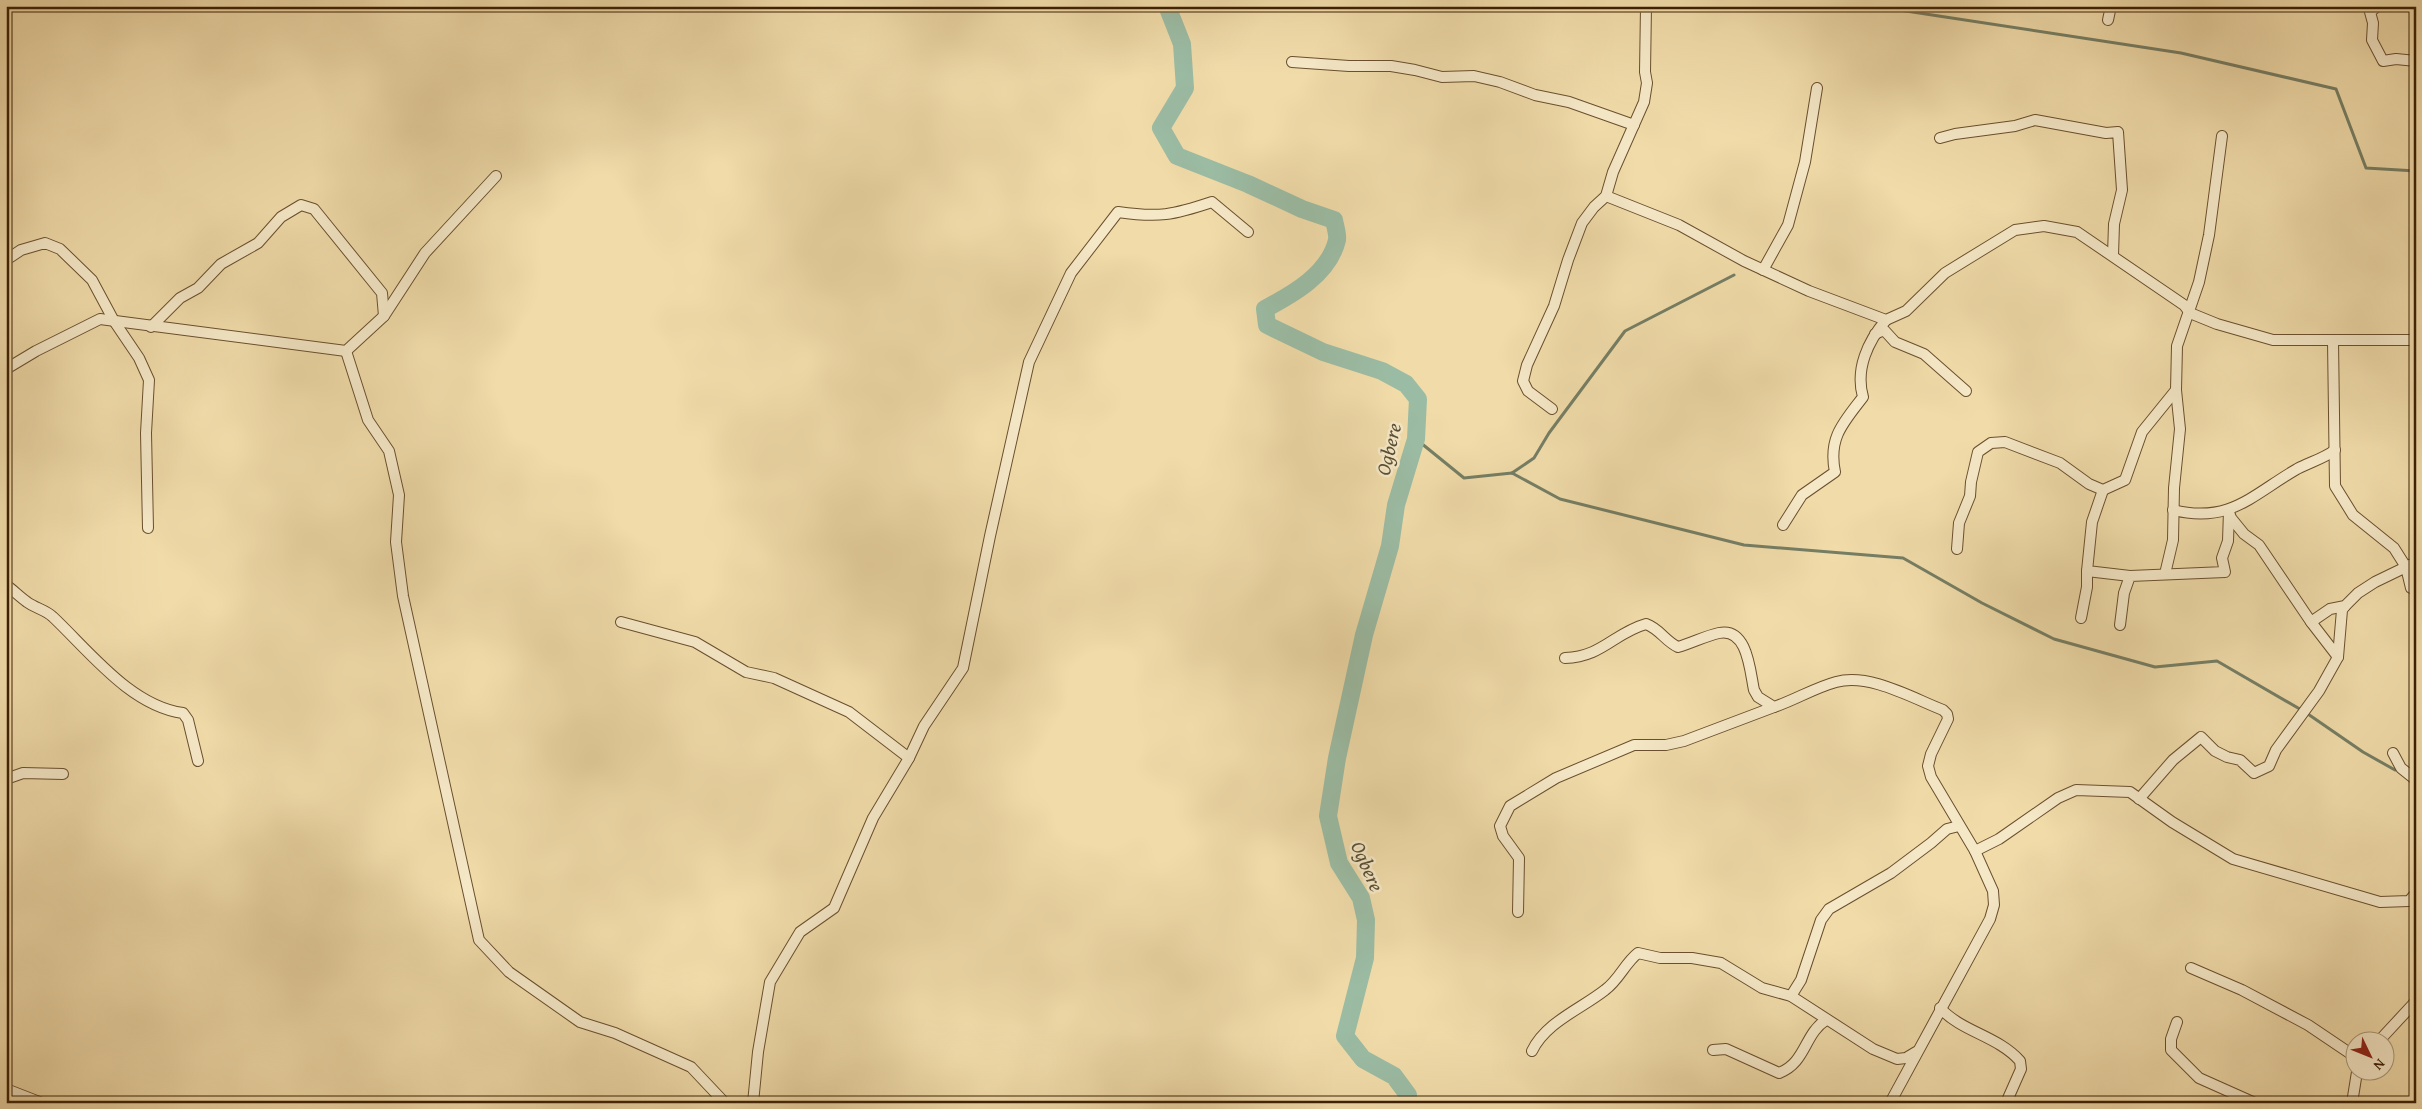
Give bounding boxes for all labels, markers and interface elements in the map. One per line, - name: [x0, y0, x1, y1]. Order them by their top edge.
- water label: Ogbere: [1368, 420, 1408, 478]
- water label: Ogbere: [1344, 836, 1392, 896]
- north arrow: [2344, 1032, 2394, 1082]
- text: N: [2369, 1055, 2390, 1076]

